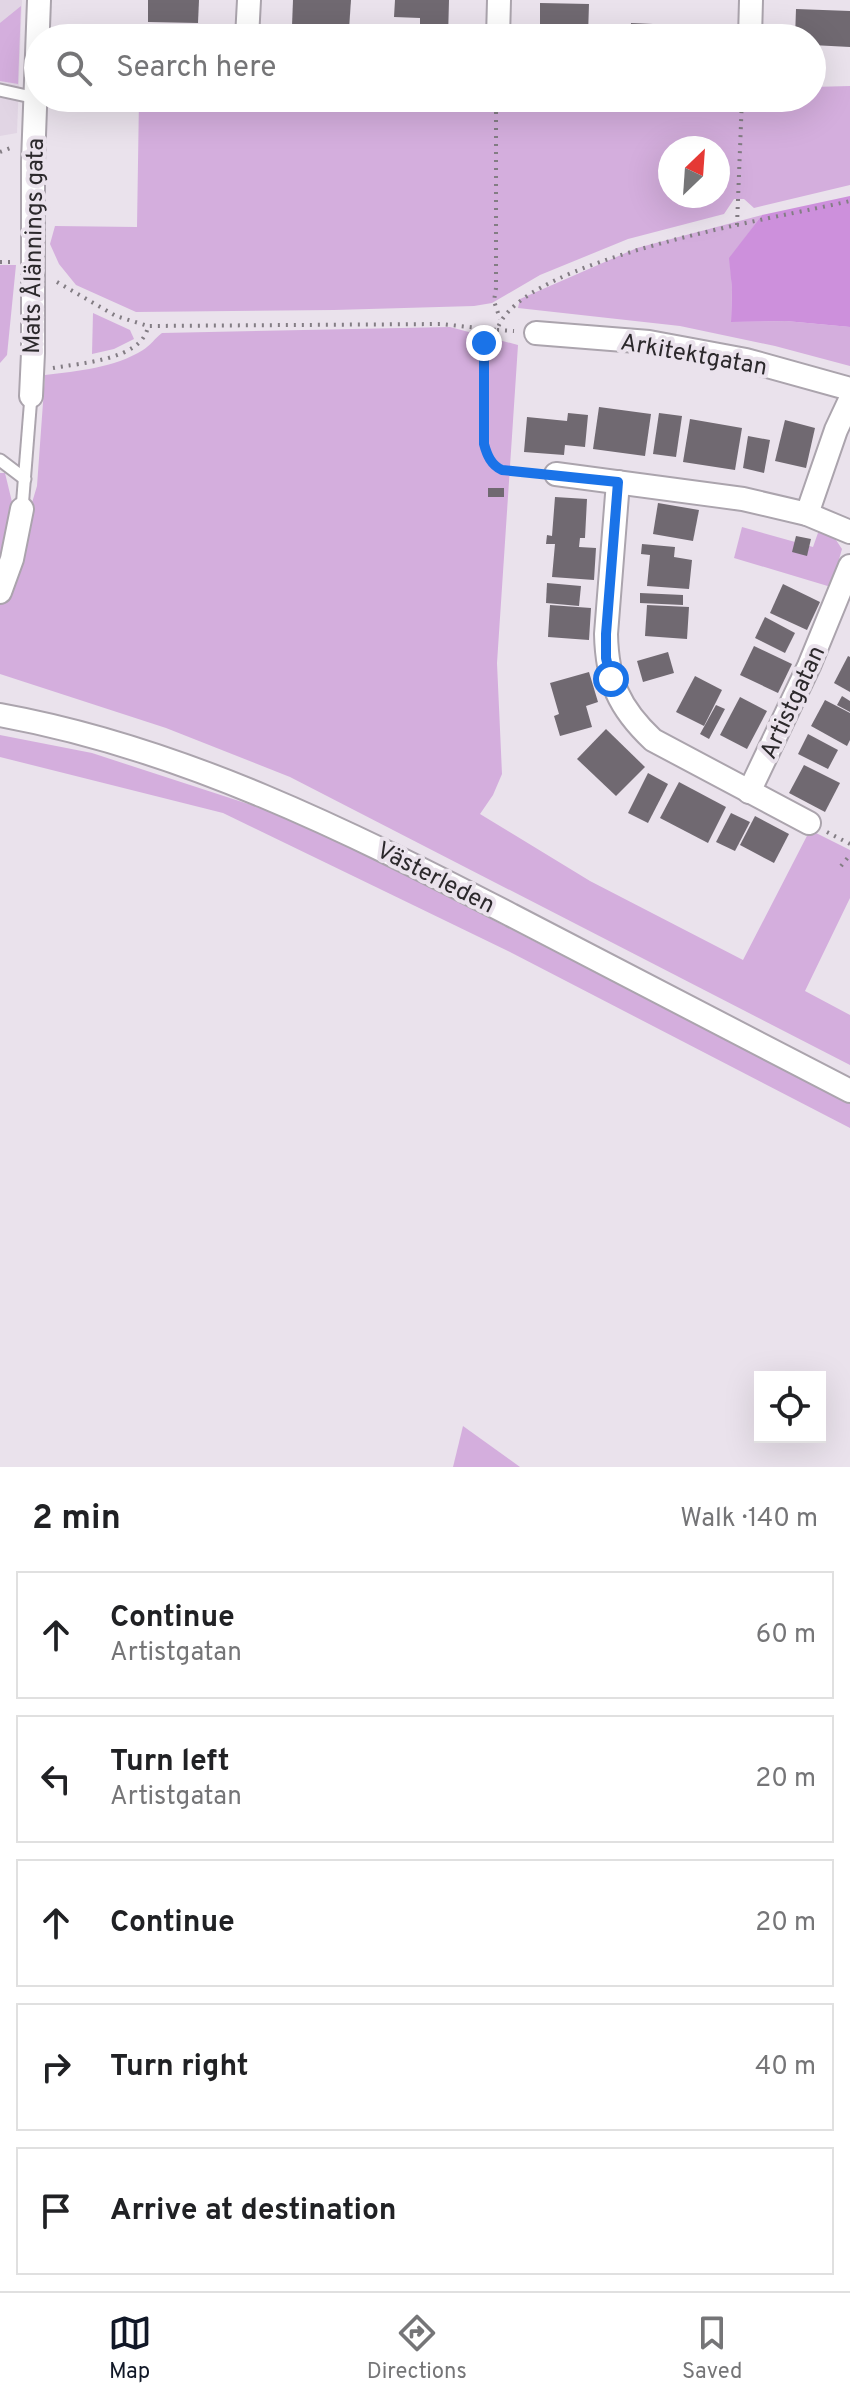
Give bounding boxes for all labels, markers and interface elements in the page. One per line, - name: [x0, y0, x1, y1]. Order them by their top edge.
- search box: [24, 24, 826, 112]
- icon: search: [52, 46, 96, 90]
- text: Search here: [116, 50, 276, 87]
- north arrow: [658, 136, 730, 208]
- street label: Mats Ålännings gata: [17, 138, 52, 354]
- route end: [466, 325, 502, 361]
- street label: Arkitektgatan: [618, 328, 769, 384]
- street label: Artistgatan: [754, 641, 833, 764]
- route start: [593, 661, 629, 697]
- street label: Västerleden: [371, 836, 499, 921]
- map controls: [754, 1371, 826, 1443]
- button: locate: [754, 1371, 826, 1443]
- text: 2 min: [32, 1498, 121, 1541]
- text: Walk · 140 m: [680, 1503, 818, 1536]
- text: Continue: [110, 1600, 235, 1637]
- icon: ahead: [34, 1613, 78, 1657]
- text: 60 m: [756, 1619, 816, 1652]
- text: Artistgatan: [110, 1637, 242, 1670]
- text: Turn left: [110, 1744, 230, 1781]
- icon: left: [34, 1757, 78, 1801]
- text: 20 m: [755, 1763, 816, 1796]
- text: Artistgatan: [110, 1781, 242, 1814]
- icon: ahead: [34, 1901, 78, 1945]
- text: Continue: [110, 1905, 235, 1942]
- text: 20 m: [755, 1907, 816, 1940]
- icon: right: [34, 2045, 78, 2089]
- text: Turn right: [110, 2049, 248, 2086]
- text: 40 m: [755, 2051, 816, 2084]
- icon: arrive: [34, 2189, 78, 2233]
- text: Arrive at destination: [110, 2193, 396, 2230]
- tab: Map: [108, 2311, 152, 2386]
- tab: Directions: [367, 2311, 467, 2386]
- tab: Saved: [682, 2311, 742, 2386]

